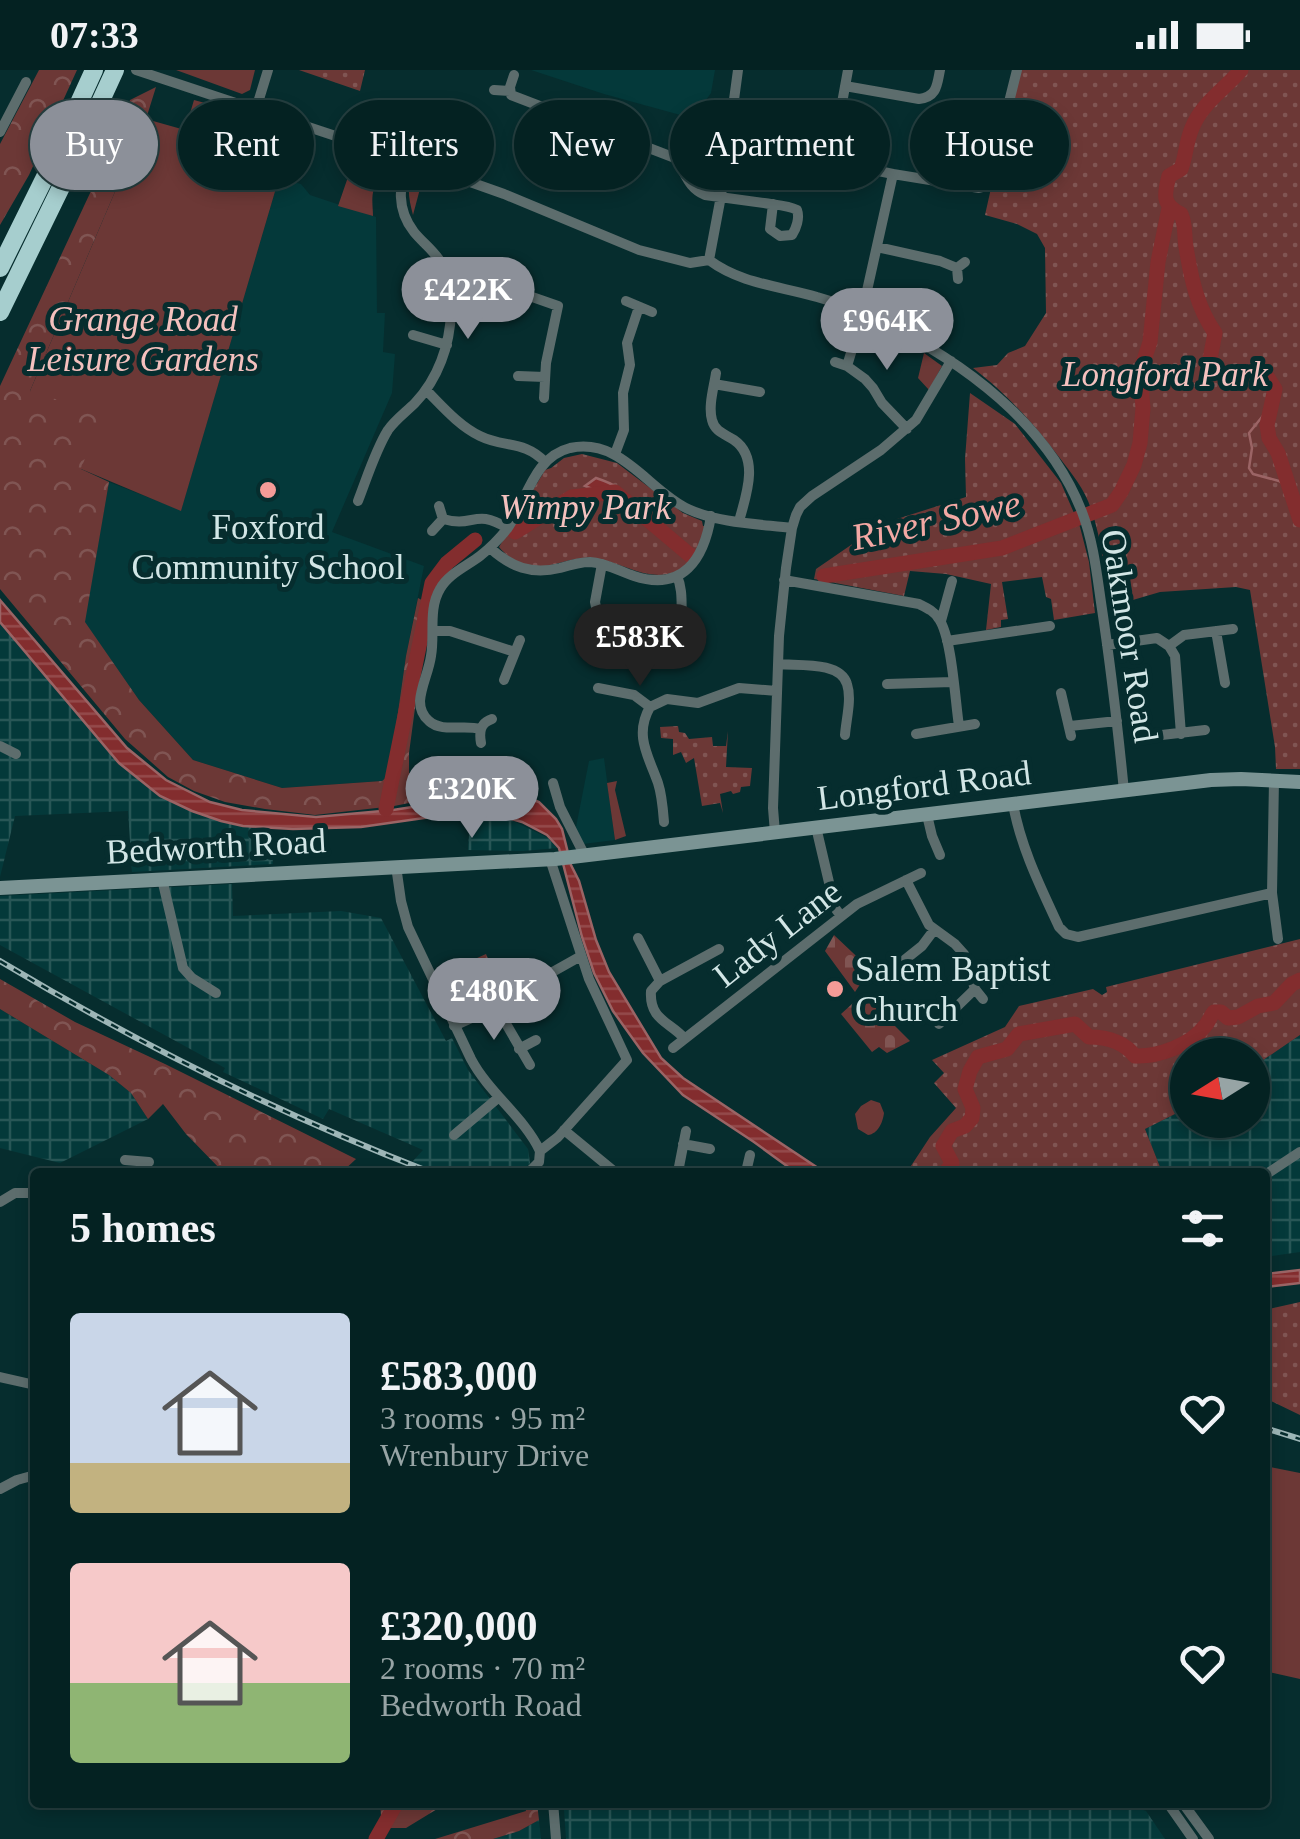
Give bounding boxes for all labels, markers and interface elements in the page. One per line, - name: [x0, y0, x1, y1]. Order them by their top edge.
- text: 07:33: [50, 14, 139, 56]
- chip: Buy: [30, 100, 158, 190]
- chip: Rent: [178, 100, 314, 190]
- chip: Filters: [334, 100, 494, 190]
- chip: New: [514, 100, 650, 190]
- chip: Apartment: [670, 100, 890, 190]
- chip: House: [910, 100, 1069, 190]
- pin: £422K: [398, 257, 538, 342]
- text: £422K: [424, 271, 512, 307]
- pin: £964K: [817, 288, 957, 373]
- park label: Grange Road Leisure Gardens: [26, 300, 259, 379]
- text: £964K: [843, 302, 931, 338]
- park label: Longford Park: [1061, 355, 1269, 394]
- marker: Foxford Community School: [257, 479, 279, 501]
- water label: River Sowe: [847, 482, 1025, 559]
- park label: Wimpy Park: [499, 488, 672, 527]
- place label: Foxford Community School: [131, 508, 405, 587]
- street label: Oakmoor Road: [1093, 527, 1166, 746]
- pin: £583K: [570, 604, 710, 689]
- text: £583K: [596, 618, 684, 654]
- street label: Longford Road: [815, 753, 1034, 818]
- pin: £320K: [402, 756, 542, 841]
- text: £320K: [428, 770, 516, 806]
- street label: Bedworth Road: [105, 821, 328, 872]
- street label: Lady Lane: [706, 872, 849, 995]
- place label: Salem Baptist Church: [855, 950, 1051, 1029]
- pin: £480K: [424, 958, 564, 1043]
- text: £480K: [450, 972, 538, 1008]
- marker: Salem Baptist Church: [824, 978, 846, 1000]
- north arrow: [1170, 1038, 1270, 1138]
- map controls: [1170, 1038, 1270, 1138]
- icon: filters: [1175, 1201, 1230, 1256]
- text: 5 homes: [70, 1205, 216, 1251]
- icon: home: [150, 1353, 270, 1473]
- text: £583,000: [380, 1353, 538, 1399]
- icon: heart: [1175, 1386, 1230, 1441]
- text: 3 rooms · 95 m²: [380, 1400, 585, 1436]
- text: Wrenbury Drive: [380, 1437, 589, 1473]
- icon: home: [150, 1603, 270, 1723]
- text: £320,000: [380, 1603, 538, 1649]
- icon: heart: [1175, 1636, 1230, 1691]
- text: 2 rooms · 70 m²: [380, 1650, 585, 1686]
- text: Bedworth Road: [380, 1687, 582, 1723]

